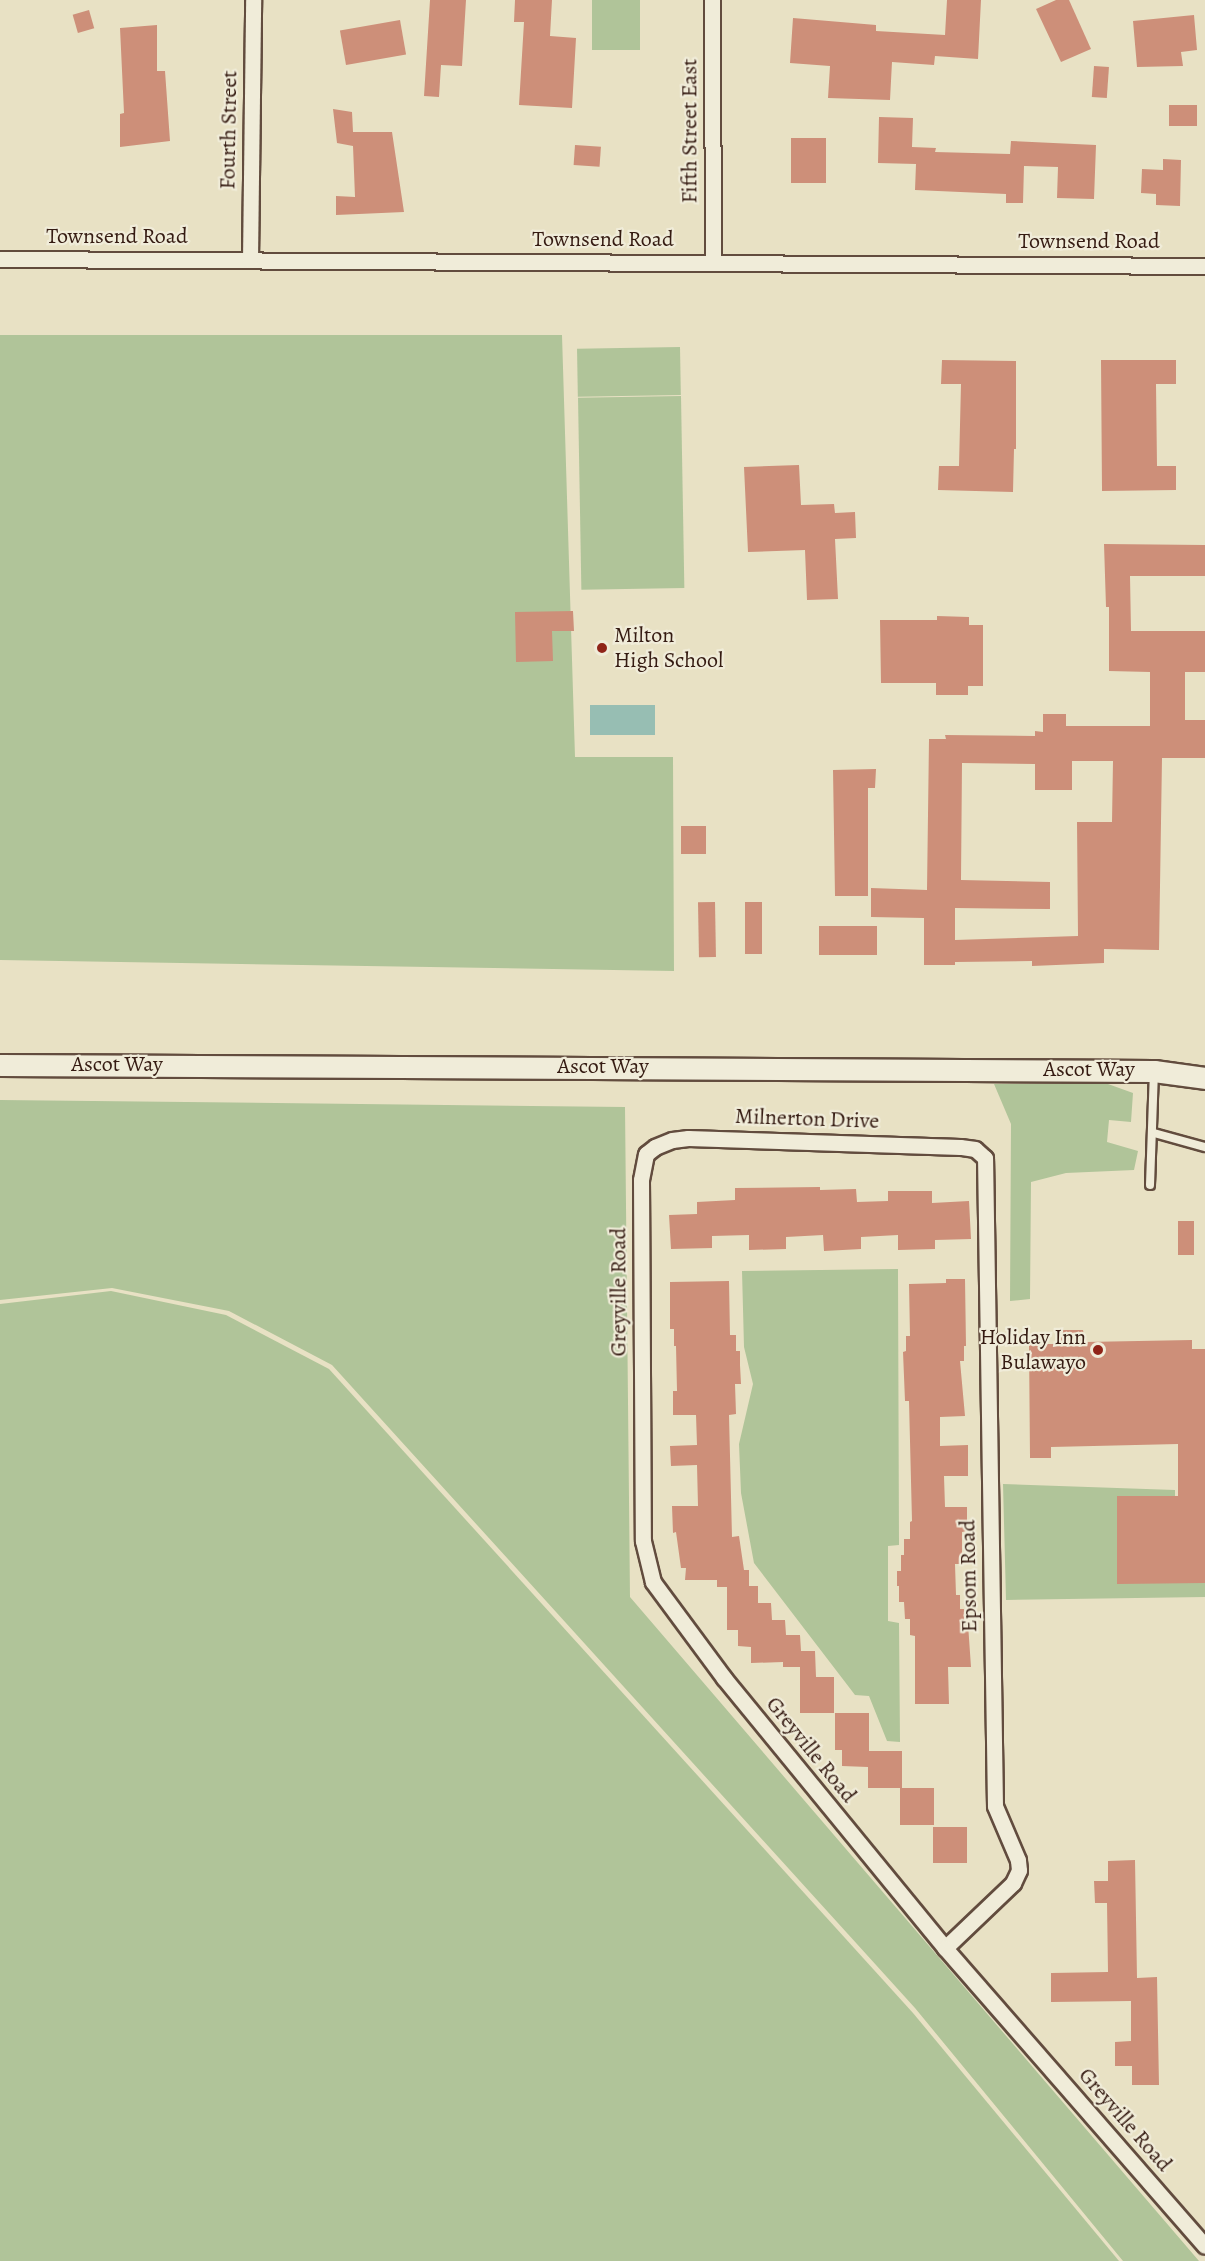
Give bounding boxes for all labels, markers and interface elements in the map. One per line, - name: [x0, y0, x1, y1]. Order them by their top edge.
- street label: Fifth Street East: [677, 59, 703, 203]
- street label: Fourth Street: [215, 70, 243, 190]
- street label: Townsend Road: [46, 224, 188, 250]
- street label: Townsend Road: [532, 227, 674, 253]
- street label: Townsend Road: [1018, 229, 1160, 255]
- place label: Milton High School: [614, 622, 723, 674]
- marker: Milton High School: [595, 641, 609, 655]
- street label: Ascot Way: [71, 1052, 163, 1078]
- street label: Ascot Way: [557, 1054, 649, 1080]
- street label: Ascot Way: [1043, 1057, 1135, 1083]
- street label: Milnerton Drive: [734, 1103, 880, 1135]
- street label: Greyville Road: [606, 1228, 632, 1356]
- place label: Holiday Inn Bulawayo: [980, 1324, 1086, 1376]
- marker: Holiday Inn Bulawayo: [1091, 1343, 1105, 1357]
- street label: Epsom Road: [955, 1519, 983, 1633]
- street label: Greyville Road: [760, 1692, 862, 1808]
- street label: Greyville Road: [1073, 2063, 1177, 2177]

